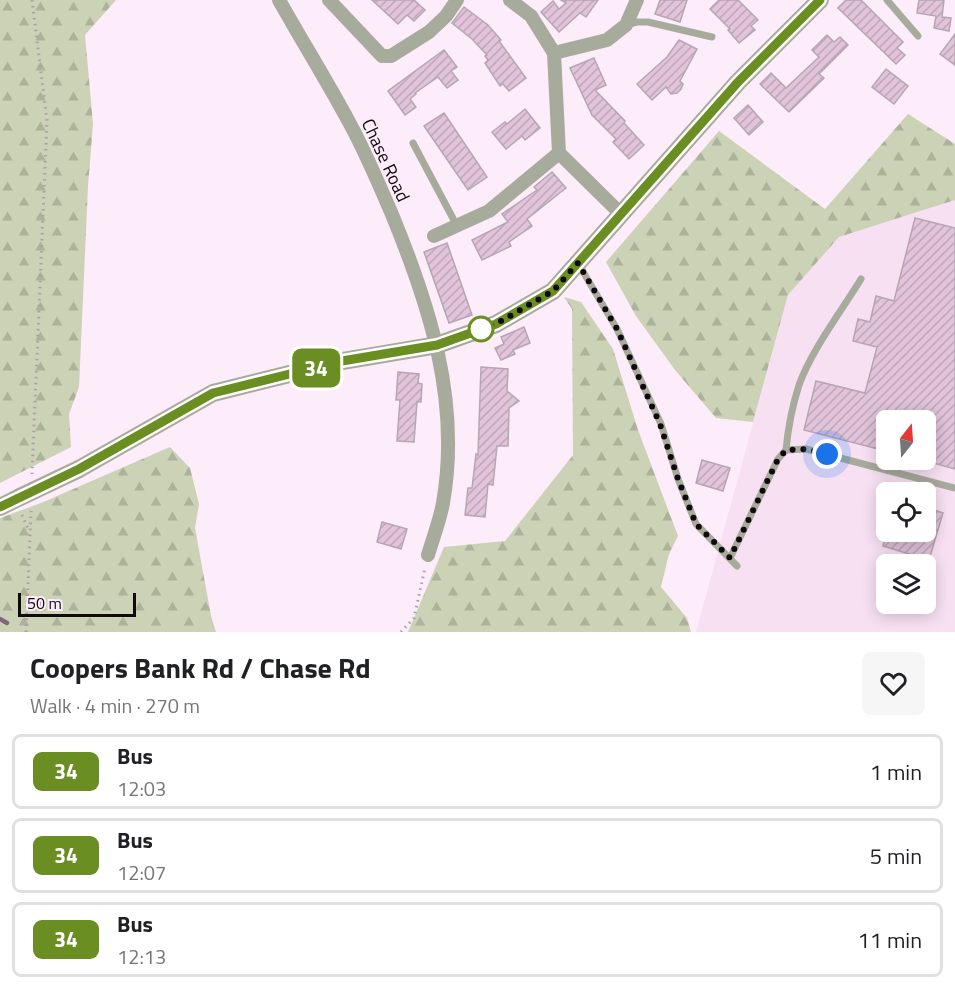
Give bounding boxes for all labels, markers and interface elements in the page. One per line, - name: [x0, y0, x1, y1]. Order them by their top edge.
- street label: Chase Road: [355, 114, 417, 206]
- unlabelled marker: [468, 316, 494, 342]
- line badge: 34: [289, 348, 343, 388]
- text: 34: [304, 352, 328, 384]
- north arrow: [876, 410, 936, 470]
- map controls: [876, 410, 936, 614]
- your location: [812, 439, 842, 469]
- button: locate: [876, 482, 936, 542]
- button: layers: [876, 554, 936, 614]
- scale bar: [18, 590, 136, 618]
- text: 50 m: [27, 591, 62, 615]
- text: Coopers Bank Rd / Chase Rd: [30, 646, 371, 689]
- button: heart: [862, 652, 925, 715]
- text: Walk · 4 min · 270 m: [30, 690, 200, 721]
- text: Bus: [117, 739, 153, 773]
- text: 34: [54, 755, 78, 787]
- text: 1 min: [870, 755, 922, 789]
- text: 12:03: [117, 773, 166, 804]
- text: Bus: [117, 823, 153, 857]
- text: 34: [54, 839, 78, 871]
- text: 5 min: [870, 839, 922, 873]
- text: 12:07: [117, 857, 166, 888]
- text: Bus: [117, 907, 153, 941]
- text: 34: [54, 923, 78, 955]
- text: 11 min: [857, 923, 922, 957]
- text: 12:13: [117, 941, 166, 972]

